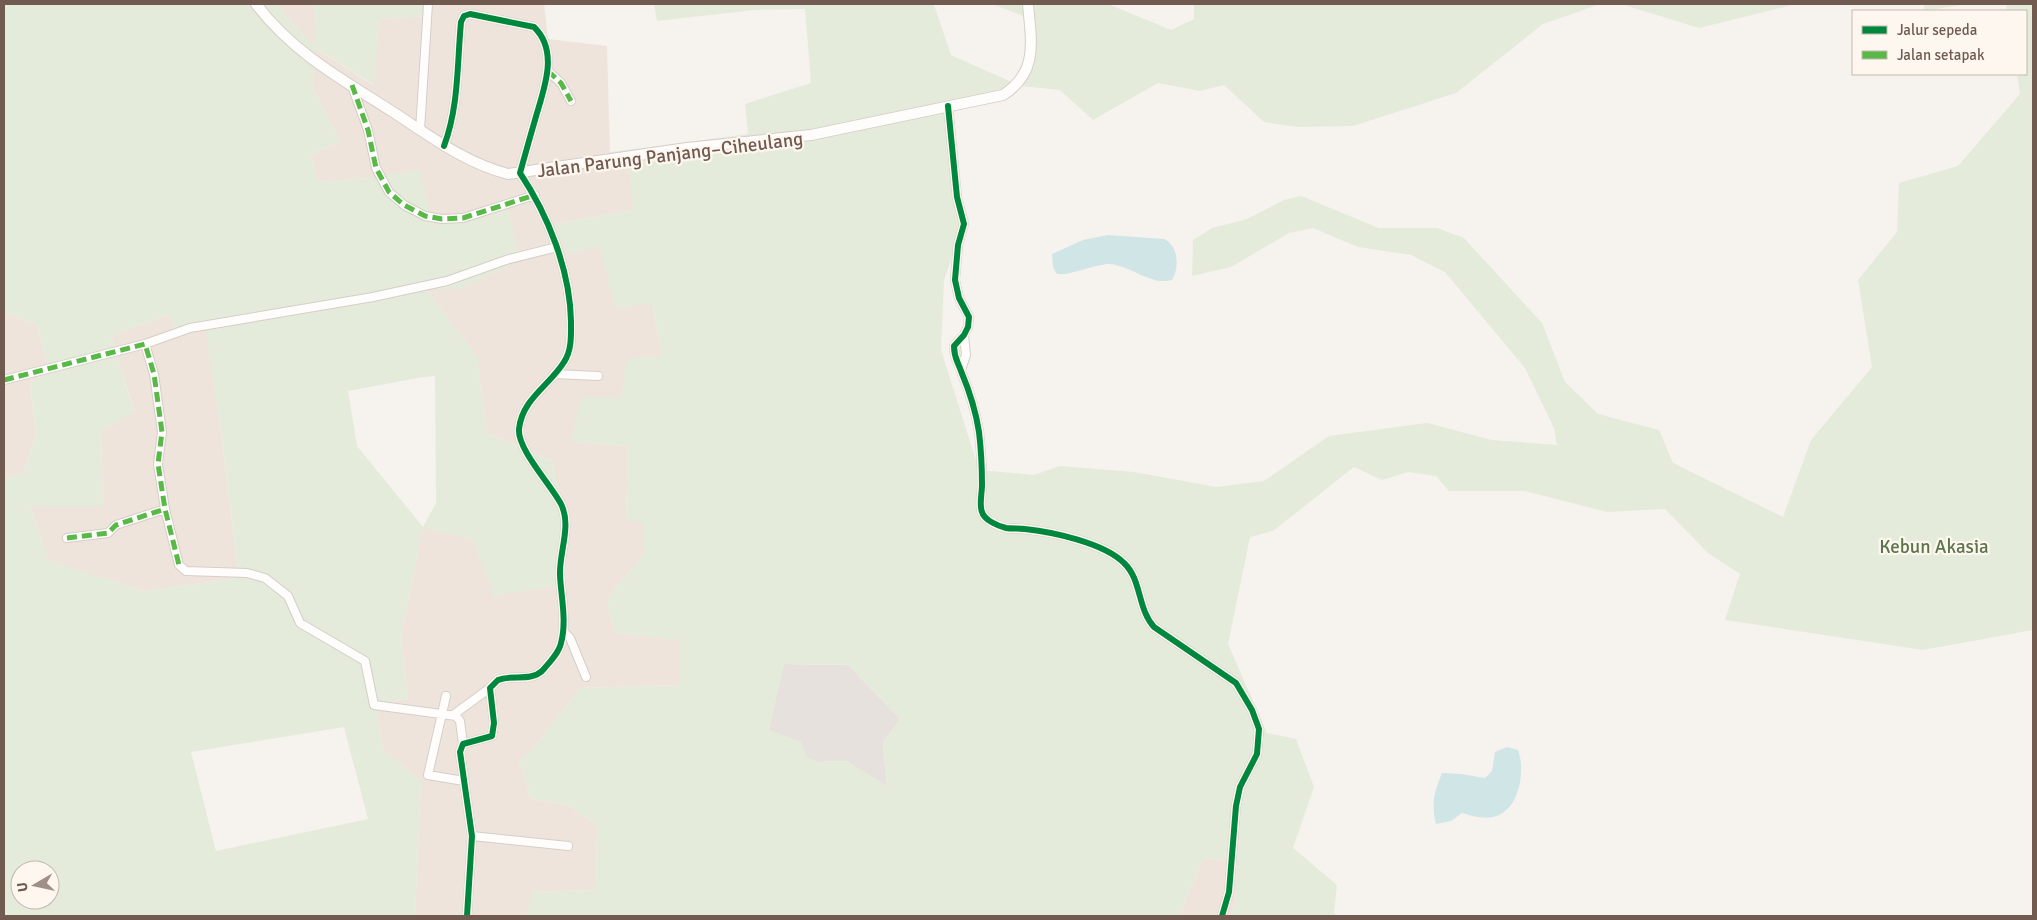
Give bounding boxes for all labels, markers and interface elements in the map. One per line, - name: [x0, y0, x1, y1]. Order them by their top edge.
- legend: [1852, 10, 2027, 75]
- text: Jalur sepeda: [1897, 21, 1977, 39]
- text: Jalan setapak: [1897, 46, 1985, 64]
- street label: Jalan Parung Panjang–Ciheulang: [536, 127, 804, 183]
- park label: Kebun Akasia: [1879, 535, 1989, 559]
- north arrow: [10, 860, 60, 910]
- text: U: [14, 881, 32, 893]

